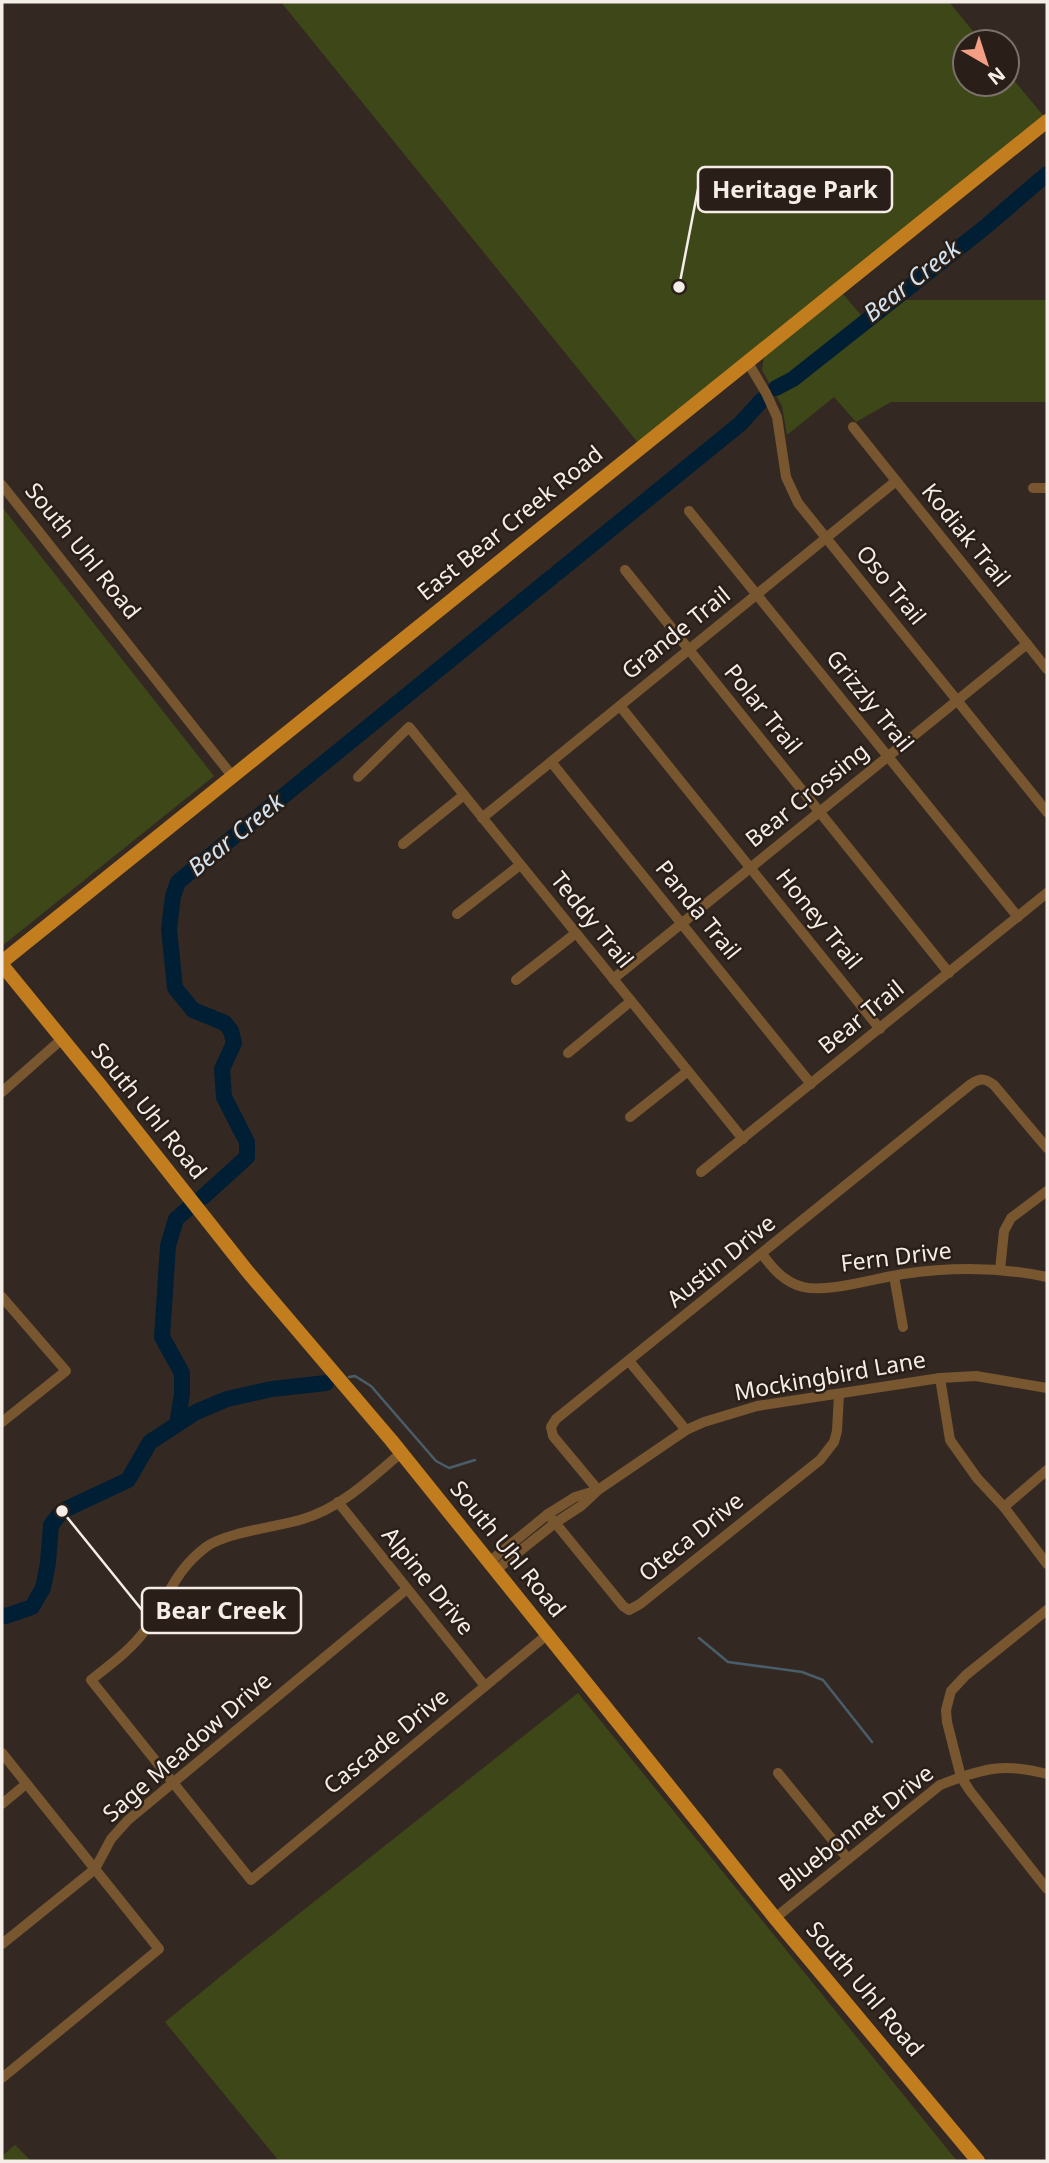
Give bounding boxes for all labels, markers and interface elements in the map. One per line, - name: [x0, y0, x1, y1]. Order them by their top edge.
- north arrow: [951, 28, 1021, 98]
- text: N: [983, 61, 1011, 91]
- callout: Heritage Park: [698, 167, 892, 212]
- text: Heritage Park: [712, 172, 878, 205]
- water label: Bear Creek: [856, 231, 967, 328]
- street label: East Bear Creek Road: [410, 437, 609, 607]
- street label: South Uhl Road: [19, 475, 149, 626]
- street label: Kodiak Trail: [915, 476, 1018, 593]
- street label: Oso Trail: [850, 538, 934, 631]
- street label: Grande Trail: [614, 578, 737, 686]
- street label: Grizzly Trail: [820, 643, 922, 758]
- street label: Polar Trail: [717, 656, 810, 760]
- street label: Bear Crossing: [738, 735, 875, 854]
- water label: Bear Creek: [180, 784, 291, 883]
- street label: Panda Trail: [649, 853, 749, 966]
- street label: Honey Trail: [769, 861, 870, 975]
- street label: Teddy Trail: [544, 864, 642, 974]
- street label: Bear Trail: [811, 972, 910, 1061]
- street label: South Uhl Road: [85, 1035, 215, 1186]
- street label: Austin Drive: [659, 1206, 781, 1314]
- street label: Fern Drive: [839, 1233, 953, 1279]
- street label: Mockingbird Lane: [732, 1342, 928, 1408]
- street label: South Uhl Road: [444, 1473, 574, 1624]
- street label: Oteca Drive: [631, 1484, 749, 1588]
- street label: Alpine Drive: [375, 1519, 482, 1641]
- callout: Bear Creek: [142, 1588, 301, 1633]
- text: Bear Creek: [156, 1593, 287, 1626]
- street label: Sage Meadow Drive: [95, 1664, 278, 1828]
- street label: Cascade Drive: [316, 1680, 455, 1801]
- street label: Bluebonnet Drive: [771, 1757, 940, 1898]
- street label: South Uhl Road: [800, 1914, 932, 2063]

